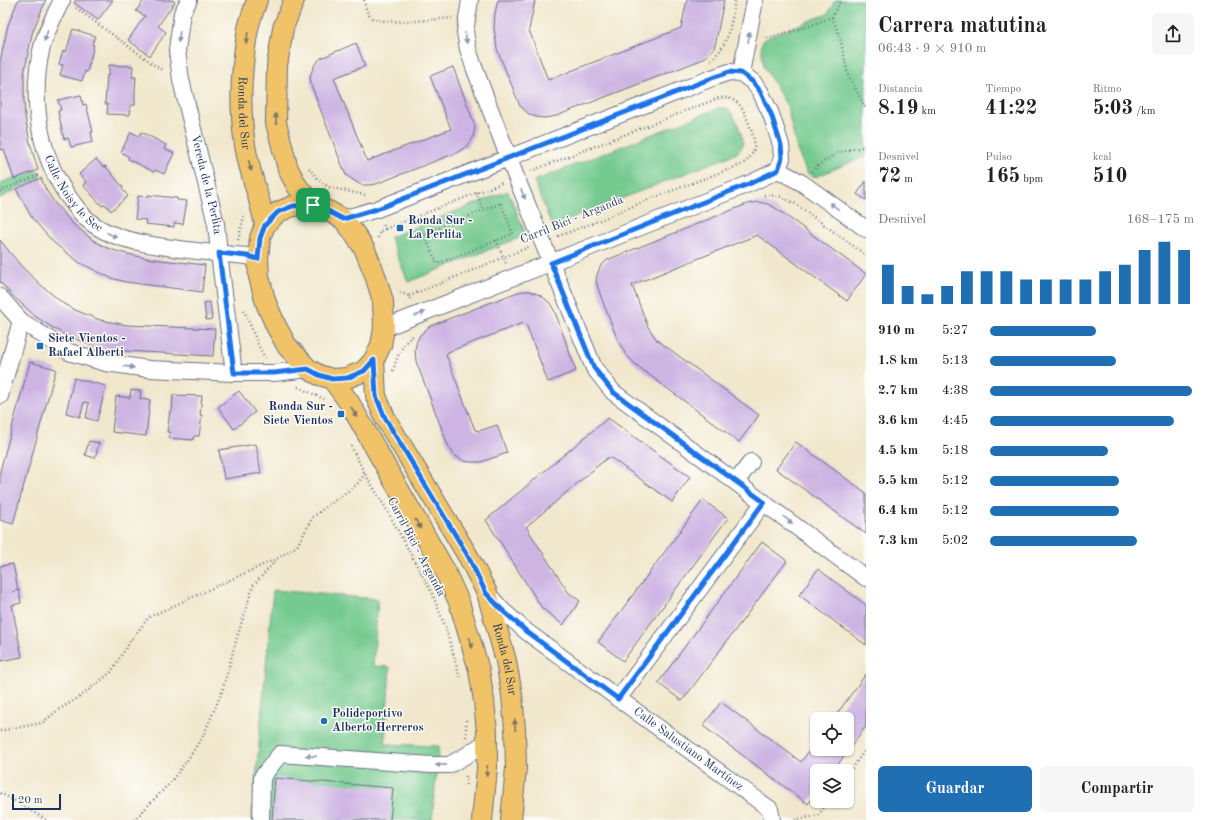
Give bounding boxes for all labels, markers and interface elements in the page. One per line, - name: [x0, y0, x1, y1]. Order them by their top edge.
- button: share: [1152, 13, 1194, 55]
- text: Carrera matutina: [878, 15, 1047, 37]
- one-way arrow: [43, 30, 49, 42]
- one-way arrow: [176, 31, 182, 43]
- one-way arrow: [746, 31, 752, 43]
- one-way arrow: [244, 32, 250, 44]
- one-way arrow: [463, 32, 469, 45]
- text: 06:43 · 9 × 910 m: [878, 42, 986, 55]
- street label: Ronda del Sur: [235, 76, 252, 151]
- text: Distancia: [878, 84, 923, 95]
- text: Tiempo: [985, 84, 1021, 95]
- text: Ritmo: [1093, 84, 1122, 95]
- text: 8.19: [878, 99, 918, 119]
- text: 41:22: [985, 99, 1037, 119]
- text: 5:03: [1093, 99, 1133, 119]
- text: km: [918, 106, 936, 117]
- text: /km: [1133, 106, 1156, 117]
- one-way arrow: [273, 113, 280, 126]
- street label: Vereda de la Perlita: [189, 134, 223, 235]
- text: Desnivel: [878, 152, 919, 163]
- text: Pulso: [985, 152, 1012, 163]
- text: kcal: [1093, 152, 1112, 163]
- street label: Calle Noisy le Sec: [42, 154, 104, 235]
- one-way arrow: [247, 161, 253, 173]
- text: 72: [878, 167, 901, 187]
- text: 165: [985, 167, 1020, 187]
- text: 510: [1093, 167, 1127, 187]
- text: m: [901, 174, 913, 185]
- text: bpm: [1020, 174, 1043, 185]
- pin: [296, 188, 330, 222]
- one-way arrow: [520, 188, 526, 199]
- icon: arrive: [302, 194, 324, 216]
- street label: Carril Bici - Arganda: [519, 194, 625, 246]
- one-way arrow: [829, 202, 840, 210]
- text: Desnivel: [878, 213, 926, 226]
- text: 168–175 m: [1127, 213, 1194, 226]
- place label: Ronda Sur - La Perlita: [408, 215, 472, 241]
- marker: Ronda Sur - La Perlita: [395, 223, 405, 233]
- one-way arrow: [107, 232, 118, 238]
- one-way arrow: [415, 310, 427, 316]
- text: 910 m: [878, 324, 915, 337]
- text: 5:27: [942, 324, 968, 337]
- place label: Siete Vientos - Rafael Alberti: [48, 333, 126, 359]
- marker: Siete Vientos - Rafael Alberti: [35, 341, 45, 351]
- text: 1.8 km: [878, 354, 918, 367]
- text: 5:13: [942, 354, 968, 367]
- one-way arrow: [123, 364, 136, 370]
- text: 2.7 km: [878, 384, 918, 397]
- text: 4:38: [942, 384, 968, 397]
- place label: Ronda Sur - Siete Vientos: [263, 401, 333, 427]
- one-way arrow: [351, 406, 358, 417]
- marker: Ronda Sur - Siete Vientos: [336, 409, 346, 419]
- text: 3.6 km: [878, 414, 918, 427]
- text: 4:45: [942, 414, 968, 427]
- text: 4.5 km: [878, 444, 918, 457]
- text: 5:18: [942, 444, 968, 457]
- text: 5.5 km: [878, 474, 918, 487]
- text: 5:12: [942, 474, 968, 487]
- street label: Carril Bici - Arganda: [385, 496, 447, 598]
- text: 6.4 km: [878, 504, 918, 517]
- text: 5:12: [942, 504, 968, 517]
- one-way arrow: [783, 516, 793, 524]
- one-way arrow: [415, 519, 422, 530]
- text: 7.3 km: [878, 534, 918, 547]
- text: 5:02: [942, 534, 968, 547]
- street label: Ronda del Sur: [490, 622, 518, 696]
- one-way arrow: [468, 637, 474, 649]
- street label: Calle Salustiano Martínez: [631, 706, 745, 793]
- place label: Polideportivo Alberto Herreros: [332, 708, 424, 734]
- map controls: [810, 712, 854, 808]
- button: locate: [810, 712, 854, 756]
- marker: Polideportivo Alberto Herreros: [319, 716, 329, 726]
- one-way arrow: [511, 719, 518, 731]
- one-way arrow: [305, 753, 317, 760]
- one-way arrow: [434, 762, 447, 768]
- button: layers: [810, 764, 854, 808]
- one-way arrow: [483, 765, 490, 777]
- button: Guardar: [878, 766, 1032, 812]
- button: Compartir: [1040, 766, 1194, 812]
- scale bar: [12, 792, 61, 811]
- text: 20 m: [18, 795, 43, 806]

